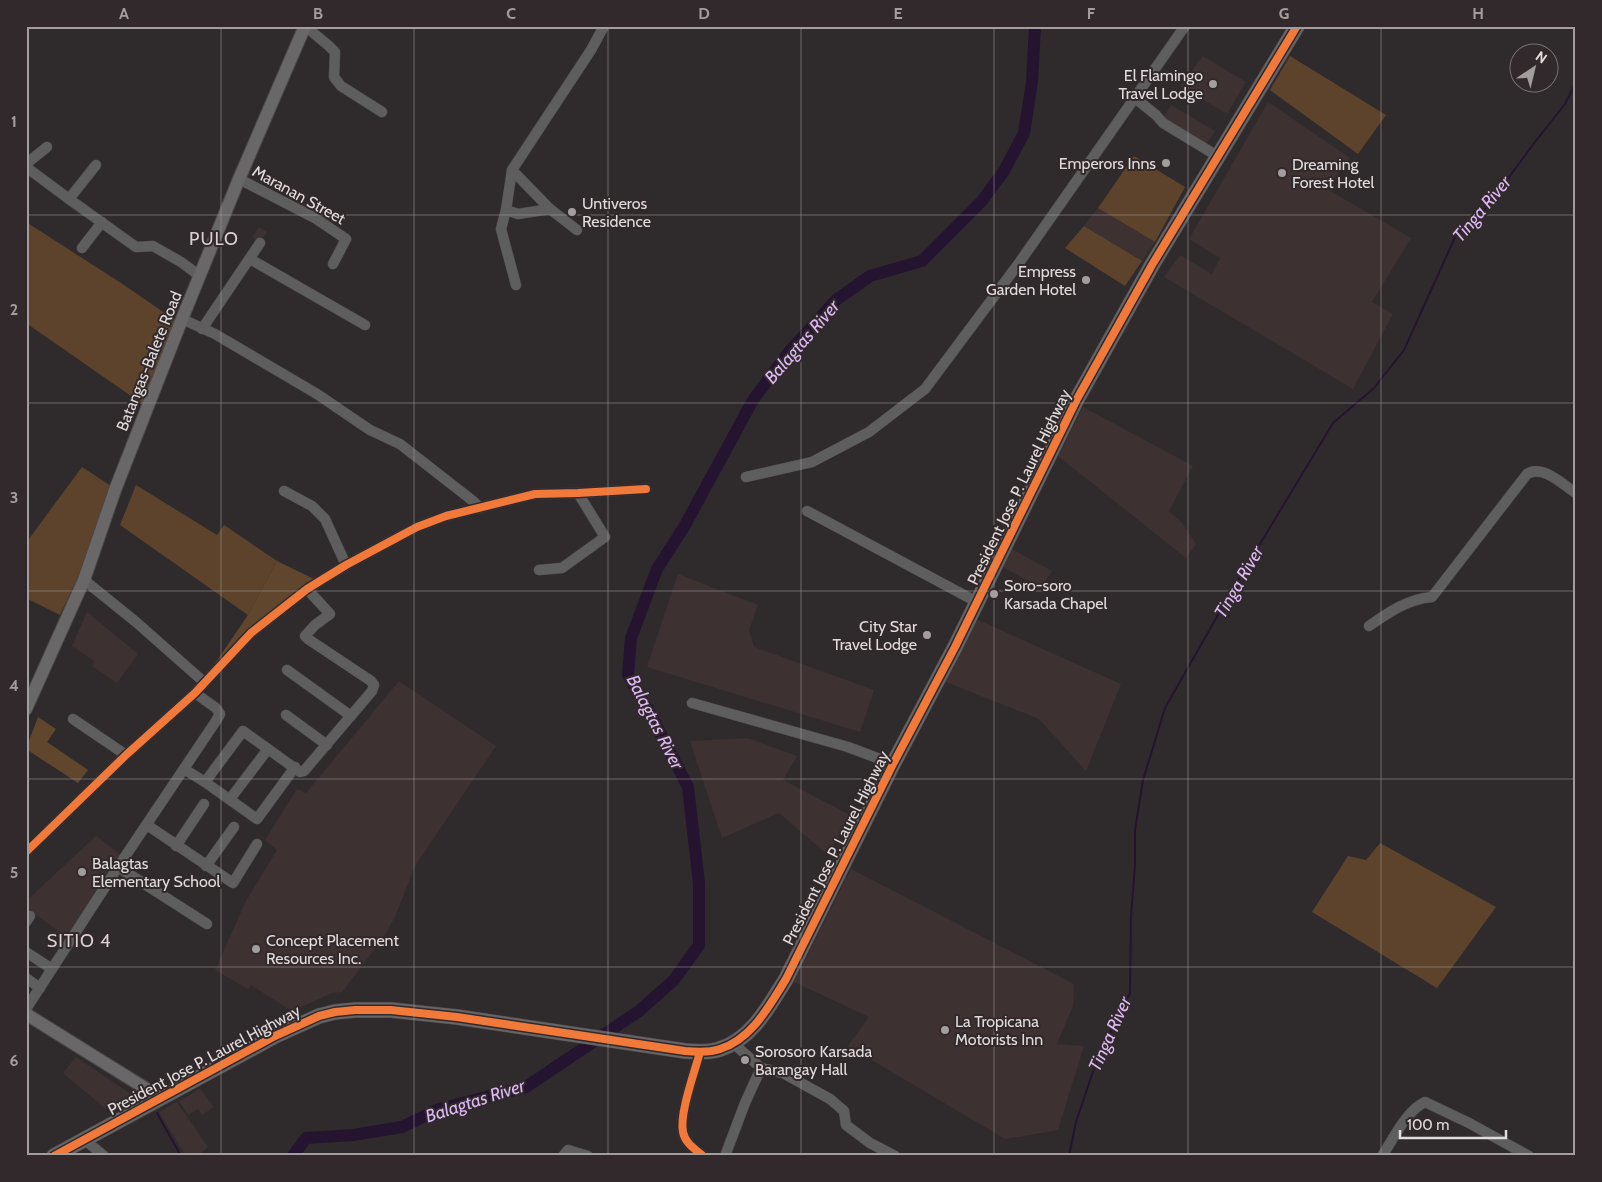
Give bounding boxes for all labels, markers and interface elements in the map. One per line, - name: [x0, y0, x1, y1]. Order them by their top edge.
- text: A: [119, 4, 129, 23]
- text: B: [313, 4, 323, 23]
- text: C: [506, 4, 516, 23]
- text: D: [698, 4, 710, 23]
- text: E: [893, 4, 903, 23]
- text: F: [1087, 4, 1096, 23]
- text: G: [1279, 4, 1289, 23]
- text: H: [1472, 4, 1484, 23]
- north arrow: [1510, 42, 1560, 92]
- text: N: [1532, 47, 1551, 68]
- place label: El Flamingo Travel Lodge: [1119, 66, 1203, 103]
- marker: El Flamingo Travel Lodge: [1207, 78, 1219, 90]
- text: 1: [11, 112, 17, 131]
- place label: Emperors Inns: [1059, 154, 1156, 173]
- place label: Dreaming Forest Hotel: [1292, 155, 1374, 192]
- marker: Emperors Inns: [1160, 157, 1172, 169]
- street label: Maranan Street: [249, 162, 349, 229]
- marker: Dreaming Forest Hotel: [1276, 167, 1288, 179]
- water label: Tinga River: [1448, 170, 1517, 247]
- place label: Untiveros Residence: [582, 194, 651, 231]
- marker: Untiveros Residence: [566, 206, 578, 218]
- district label: PULO: [189, 228, 239, 250]
- place label: Empress Garden Hotel: [986, 262, 1076, 299]
- marker: Empress Garden Hotel: [1080, 274, 1092, 286]
- street label: Batangas-Balete Road: [112, 288, 186, 434]
- water label: Balagtas River: [760, 295, 845, 388]
- text: 2: [10, 300, 18, 319]
- street label: President Jose P. Laurel Highway: [963, 386, 1075, 588]
- text: 3: [10, 488, 18, 507]
- water label: Tinga River: [1210, 541, 1269, 622]
- place label: Soro-soro Karsada Chapel: [1004, 576, 1108, 613]
- marker: Soro-soro Karsada Chapel: [988, 588, 1000, 600]
- place label: City Star Travel Lodge: [833, 617, 918, 654]
- marker: City Star Travel Lodge: [921, 629, 933, 641]
- water label: Balagtas River: [622, 671, 689, 774]
- text: 4: [9, 676, 19, 695]
- street label: President Jose P. Laurel Highway: [779, 748, 893, 948]
- place label: Balagtas Elementary School: [92, 854, 220, 891]
- text: 5: [10, 863, 18, 882]
- marker: Balagtas Elementary School: [76, 866, 88, 878]
- district label: SITIO 4: [47, 930, 111, 952]
- place label: Concept Placement Resources Inc.: [266, 931, 399, 968]
- marker: Concept Placement Resources Inc.: [250, 943, 262, 955]
- water label: Tinga River: [1084, 992, 1137, 1075]
- street label: President Jose P. Laurel Highway: [104, 1001, 304, 1119]
- place label: La Tropicana Motorists Inn: [955, 1012, 1043, 1049]
- marker: La Tropicana Motorists Inn: [939, 1024, 951, 1036]
- place label: Sorosoro Karsada Barangay Hall: [755, 1042, 872, 1079]
- text: 6: [10, 1051, 19, 1070]
- marker: Sorosoro Karsada Barangay Hall: [739, 1054, 751, 1066]
- water label: Balagtas River: [422, 1074, 529, 1127]
- scale bar: [1400, 1107, 1506, 1139]
- text: 100 m: [1407, 1116, 1449, 1134]

